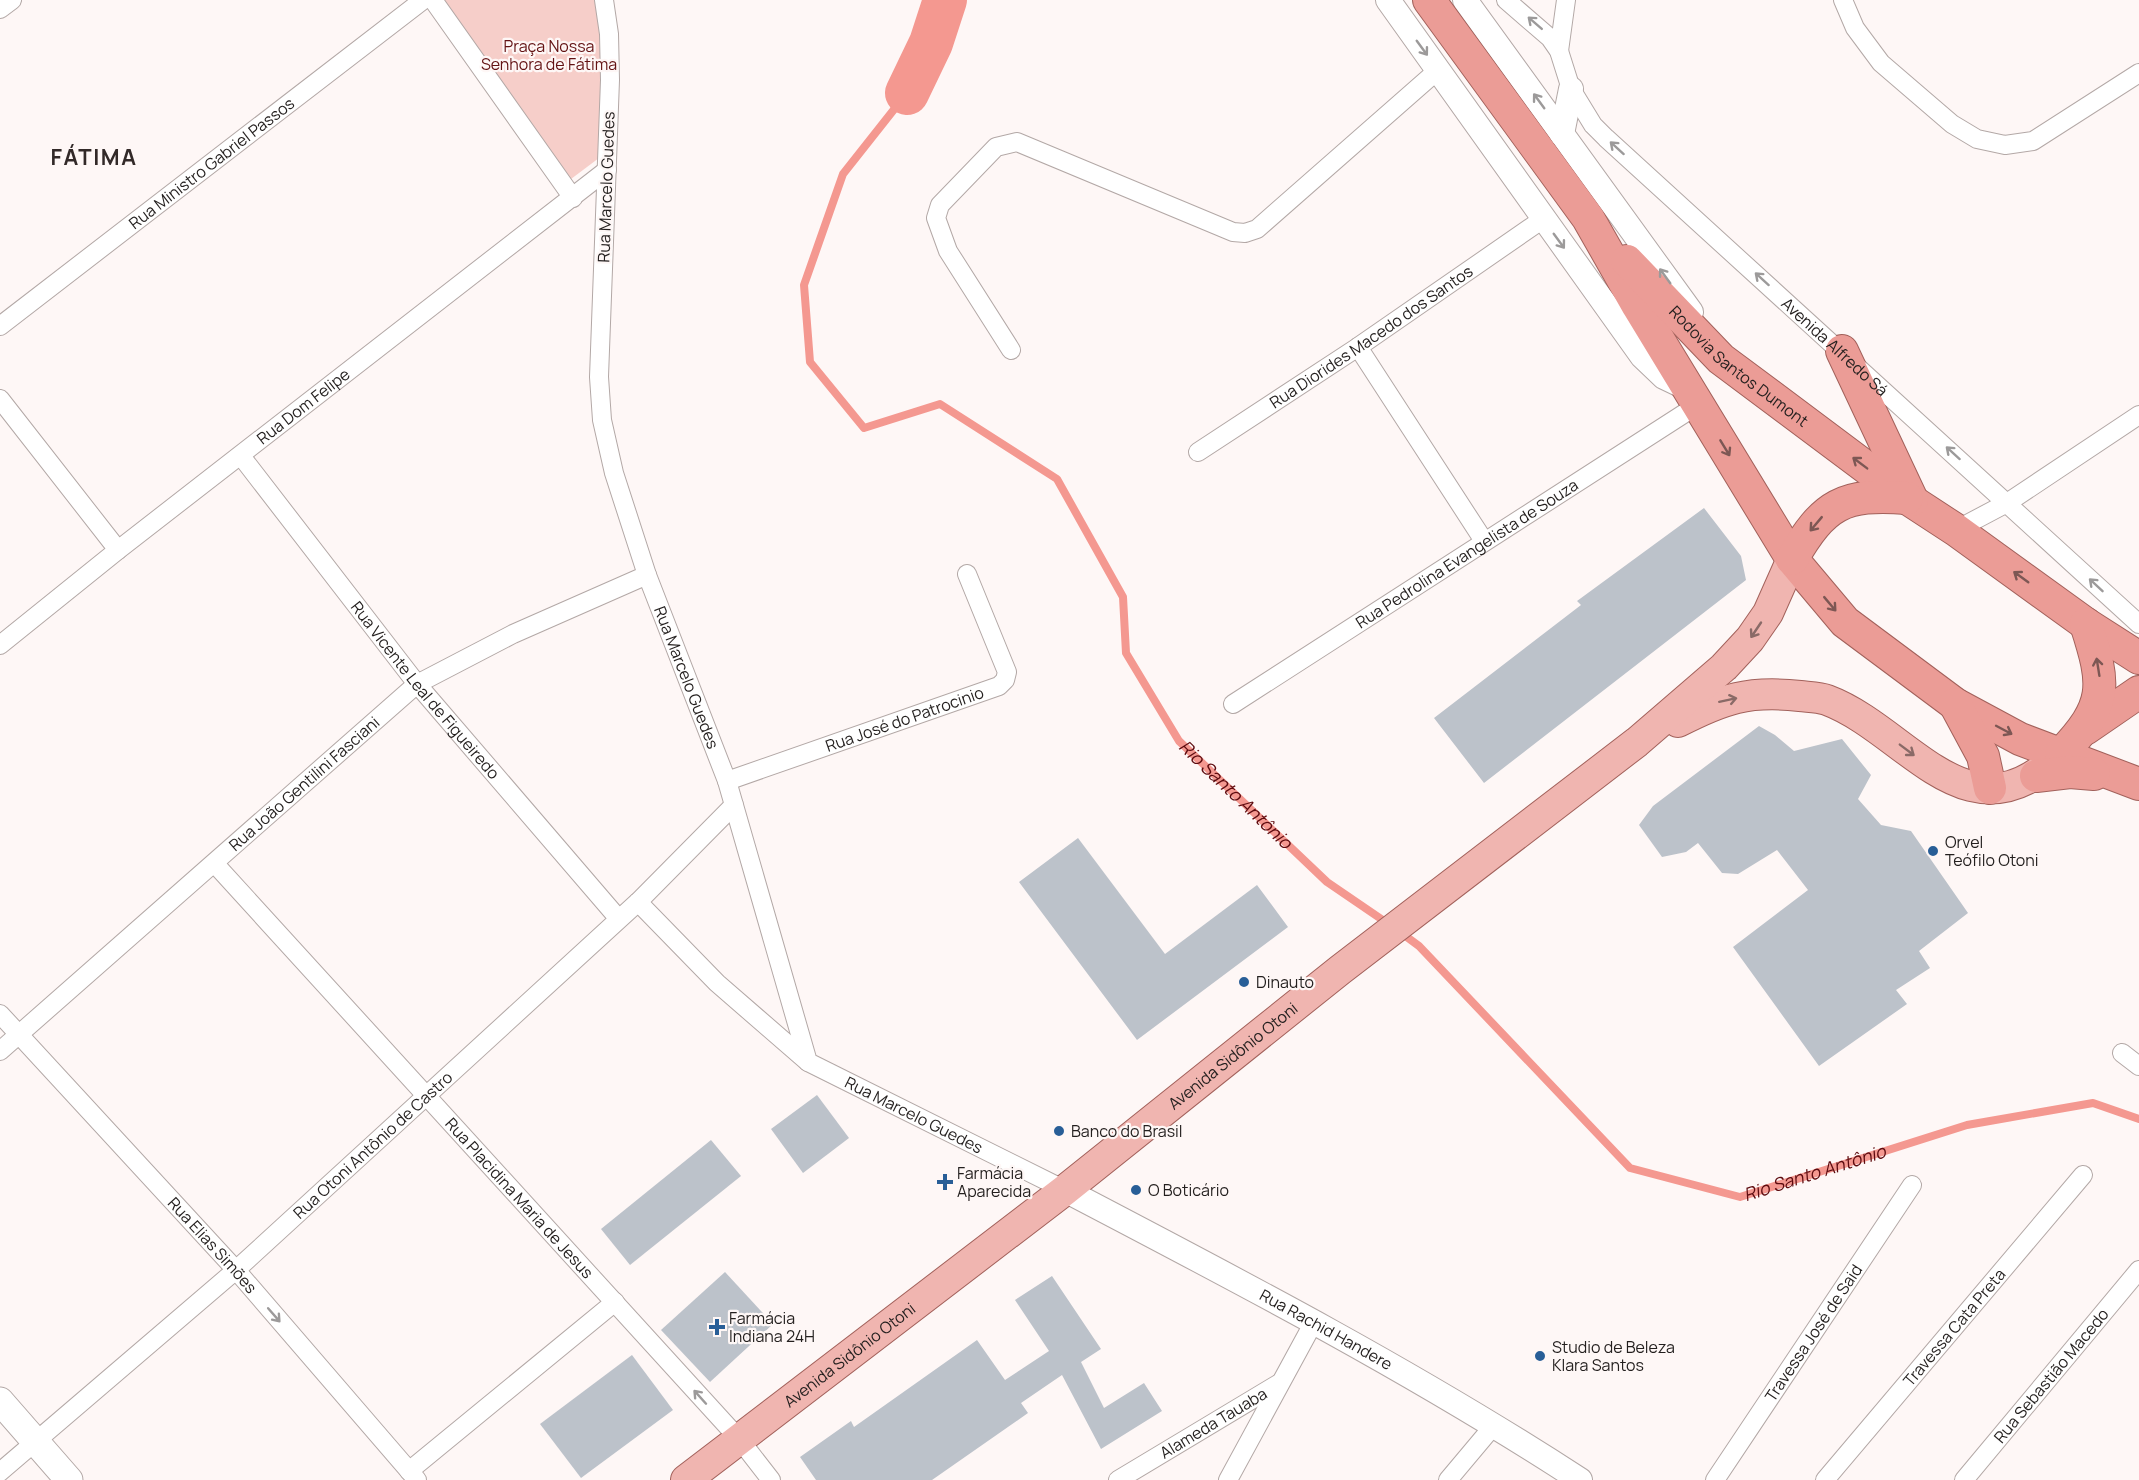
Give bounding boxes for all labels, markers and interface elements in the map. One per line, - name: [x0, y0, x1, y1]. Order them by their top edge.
- one-way arrow: [1527, 17, 1543, 30]
- park label: Praça Nossa Senhora de Fátima: [481, 35, 617, 75]
- one-way arrow: [1416, 39, 1428, 55]
- street label: Rua Ministro Gabriel Passos: [124, 92, 299, 234]
- one-way arrow: [1532, 94, 1545, 110]
- street label: Rua Marcelo Guedes: [592, 111, 620, 263]
- one-way arrow: [1610, 141, 1625, 155]
- district label: FÁTIMA: [51, 142, 137, 172]
- one-way arrow: [1553, 232, 1565, 248]
- street label: Rua Diorides Macedo dos Santos: [1265, 260, 1477, 413]
- one-way arrow: [1659, 268, 1672, 284]
- one-way arrow: [1755, 272, 1770, 286]
- street label: Avenida Alfredo Sá: [1777, 292, 1893, 401]
- street label: Rodovia Santos Dumont: [1664, 301, 1813, 432]
- street label: Rua Dom Felipe: [252, 363, 354, 449]
- one-way arrow: [1720, 439, 1732, 456]
- one-way arrow: [1945, 446, 1960, 460]
- one-way arrow: [1853, 457, 1869, 470]
- street label: Rua Pedrolina Evangelista de Souza: [1351, 474, 1582, 633]
- one-way arrow: [1809, 516, 1822, 532]
- one-way arrow: [2014, 571, 2030, 584]
- one-way arrow: [2089, 578, 2104, 592]
- one-way arrow: [1823, 596, 1837, 611]
- street label: Rua Vicente Leal de Figueiredo: [346, 597, 505, 784]
- street label: Rua Marcelo Guedes: [649, 603, 724, 752]
- one-way arrow: [1750, 621, 1762, 638]
- one-way arrow: [2092, 658, 2103, 677]
- street label: Rua José do Patrocinio: [822, 681, 987, 757]
- one-way arrow: [1718, 693, 1737, 705]
- street label: Rua João Gentilini Fasciani: [224, 711, 384, 856]
- one-way arrow: [1995, 724, 2012, 736]
- water label: Rio Santo Antônio: [1174, 734, 1299, 855]
- one-way arrow: [1899, 743, 1915, 756]
- place label: Orvel Teófilo Otoni: [1945, 831, 2039, 871]
- marker: Orvel Teófilo Otoni: [1926, 844, 1940, 858]
- place label: Dinauto: [1256, 971, 1314, 993]
- marker: Dinauto: [1237, 975, 1251, 989]
- street label: Avenida Sidônio Otoni: [1163, 997, 1302, 1114]
- street label: Rua Otoni Antônio de Castro: [288, 1066, 457, 1223]
- street label: Rua Marcelo Guedes: [841, 1071, 987, 1158]
- street label: Rua Placidina Maria de Jesus: [440, 1113, 598, 1283]
- place label: Banco do Brasil: [1071, 1120, 1183, 1142]
- marker: Banco do Brasil: [1052, 1124, 1066, 1138]
- water label: Rio Santo Antônio: [1740, 1138, 1890, 1206]
- place label: Farmácia Aparecida: [957, 1162, 1031, 1202]
- marker: Farmácia Aparecida: [938, 1175, 952, 1189]
- place label: O Boticário: [1148, 1179, 1229, 1201]
- marker: O Boticário: [1129, 1183, 1143, 1197]
- street label: Rua Elias Simões: [163, 1192, 262, 1298]
- street label: Travessa José de Said: [1760, 1260, 1867, 1406]
- street label: Travessa Cata Preta: [1898, 1264, 2010, 1391]
- street label: Rua Rachid Handere: [1256, 1284, 1397, 1375]
- street label: Avenida Sidônio Otoni: [779, 1297, 920, 1412]
- street label: Rua Sebastião Macedo: [1989, 1304, 2114, 1447]
- one-way arrow: [267, 1307, 281, 1322]
- place label: Farmácia Indiana 24H: [729, 1307, 815, 1347]
- marker: Farmácia Indiana 24H: [710, 1320, 724, 1334]
- place label: Studio de Beleza Klara Santos: [1552, 1336, 1675, 1376]
- marker: Studio de Beleza Klara Santos: [1533, 1349, 1547, 1363]
- street label: Alameda Tauaba: [1155, 1382, 1271, 1464]
- one-way arrow: [694, 1390, 708, 1405]

